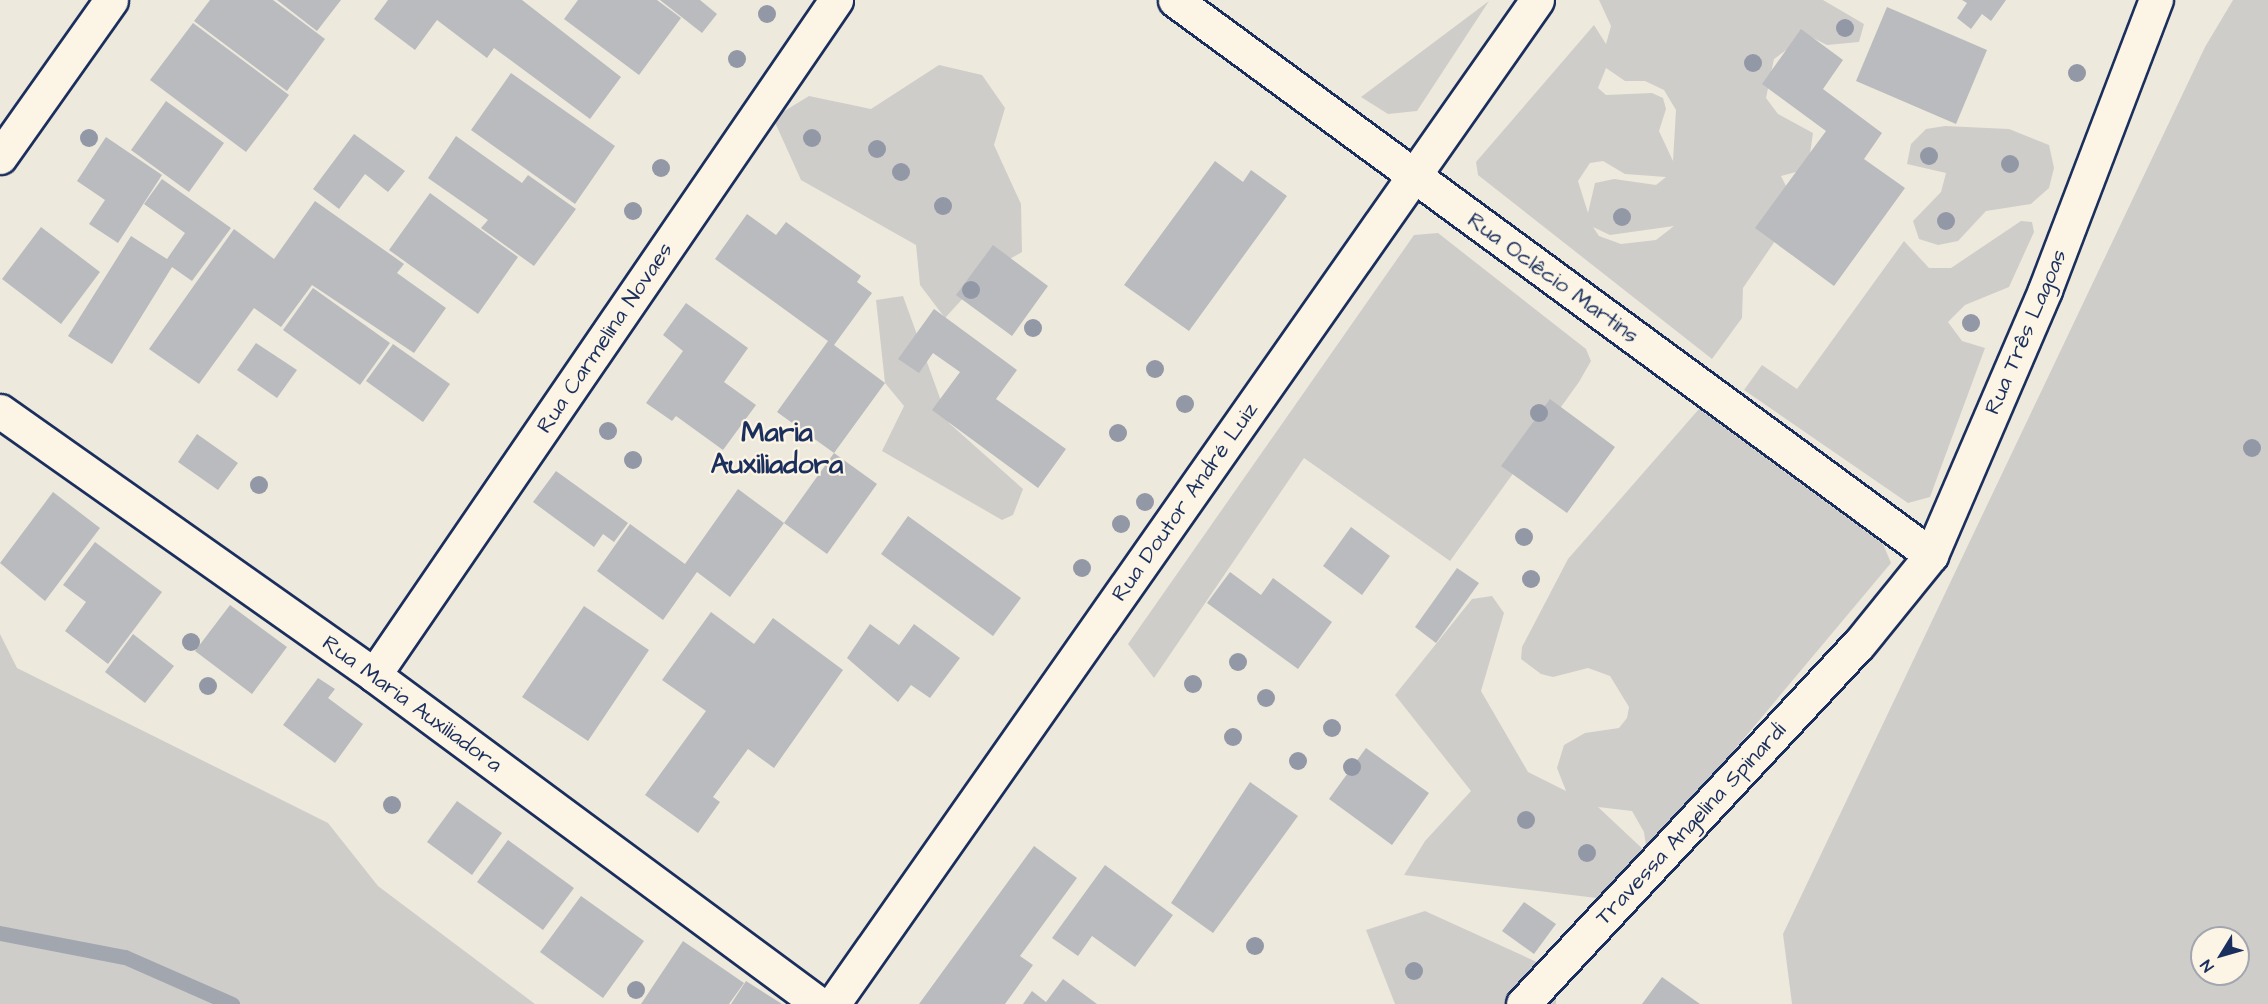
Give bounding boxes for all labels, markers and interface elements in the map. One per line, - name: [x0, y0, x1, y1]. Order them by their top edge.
- street label: Rua Oclêcio Martins: [1462, 207, 1644, 349]
- street label: Rua Carmelina Novaes: [531, 238, 679, 438]
- street label: Rua Três Lagoas: [1979, 245, 2073, 419]
- street label: Rua Doutor André Luiz: [1106, 397, 1264, 607]
- district label: Maria Auxiliadora: [711, 416, 843, 482]
- street label: Rua Maria Auxiliadora: [317, 630, 507, 778]
- street label: Travessa Angelina Spinardi: [1590, 717, 1792, 931]
- north arrow: [2190, 926, 2250, 986]
- text: N: [2195, 955, 2219, 976]

